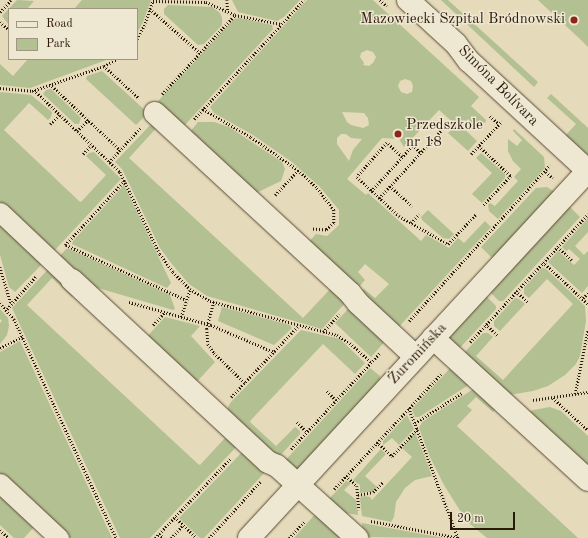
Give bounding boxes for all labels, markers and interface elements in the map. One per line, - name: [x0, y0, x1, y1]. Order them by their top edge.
- legend: [8, 8, 138, 60]
- place label: Mazowiecki Szpital Bródnowski: [360, 11, 565, 29]
- marker: Mazowiecki Szpital Bródnowski: [568, 14, 580, 26]
- text: Road: [46, 18, 73, 30]
- text: Park: [46, 38, 71, 50]
- street label: Simóna Bolívara: [454, 42, 542, 130]
- place label: Przedszkole nr 18: [406, 116, 483, 151]
- marker: Przedszkole nr 18: [393, 129, 403, 139]
- street label: Żuromińska: [385, 320, 451, 388]
- scale bar: [452, 504, 517, 530]
- text: 20 m: [457, 513, 484, 525]

